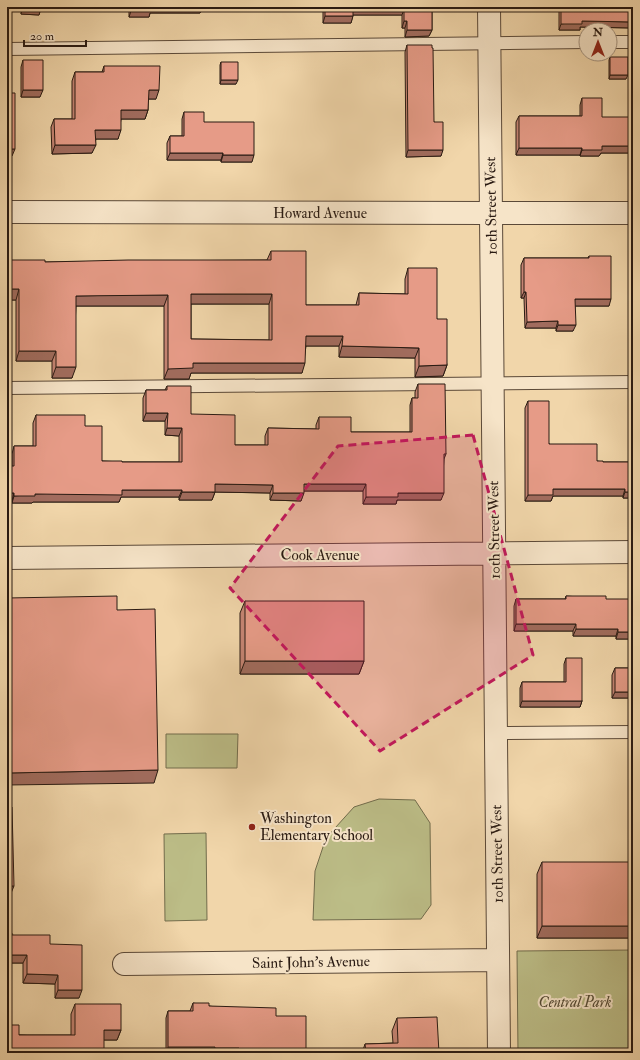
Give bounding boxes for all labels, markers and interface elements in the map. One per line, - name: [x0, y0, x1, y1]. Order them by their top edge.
- scale bar: [24, 22, 86, 48]
- north arrow: [578, 22, 618, 62]
- text: N: [592, 26, 604, 39]
- text: 20 m: [30, 29, 55, 44]
- street label: 10th Street West: [481, 157, 502, 255]
- street label: Howard Avenue: [273, 204, 367, 223]
- street label: 10th Street West: [484, 481, 505, 579]
- street label: Cook Avenue: [280, 546, 360, 565]
- street label: 10th Street West: [487, 805, 508, 903]
- place label: Washington Elementary School: [259, 809, 373, 845]
- marker: Washington Elementary School: [247, 822, 257, 832]
- street label: Saint John's Avenue: [252, 952, 370, 974]
- park label: Central Park: [539, 993, 611, 1012]

